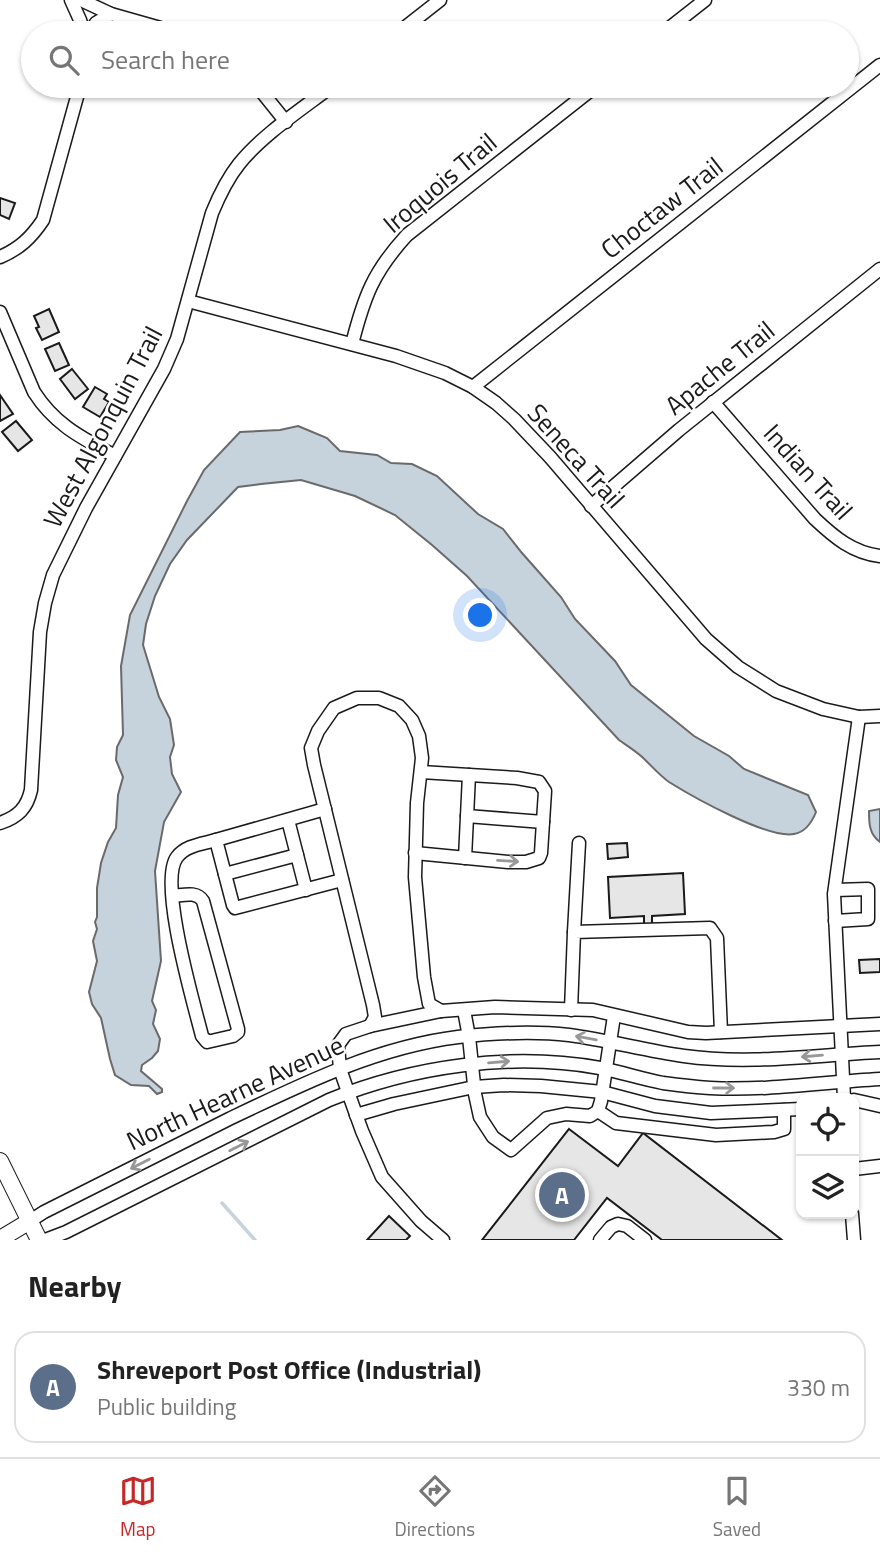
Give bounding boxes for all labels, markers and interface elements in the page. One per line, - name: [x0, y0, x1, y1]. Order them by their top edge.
- search box: [21, 21, 859, 98]
- text: Search here: [101, 40, 230, 79]
- icon: search: [45, 41, 83, 79]
- street label: Iroquois Trail: [374, 123, 505, 242]
- street label: Choctaw Trail: [592, 147, 731, 268]
- street label: Apache Trail: [656, 311, 783, 424]
- street label: West Algonquin Trail: [33, 319, 172, 534]
- street label: Seneca Trail: [519, 394, 634, 517]
- street label: Indian Trail: [755, 415, 862, 528]
- your location: [463, 598, 497, 632]
- one-way arrow: [496, 855, 518, 868]
- street label: North Hearne Avenue: [120, 1025, 350, 1160]
- one-way arrow: [575, 1031, 598, 1044]
- one-way arrow: [801, 1050, 824, 1063]
- one-way arrow: [487, 1055, 510, 1068]
- one-way arrow: [713, 1081, 736, 1095]
- map controls: [796, 1093, 859, 1219]
- button: locate: [796, 1093, 859, 1156]
- one-way arrow: [228, 1138, 249, 1152]
- button: layers: [796, 1156, 859, 1219]
- one-way arrow: [130, 1157, 151, 1171]
- pin: A: [539, 1169, 585, 1221]
- text: Nearby: [28, 1263, 121, 1309]
- text: Shreveport Post Office (Industrial): [97, 1350, 481, 1389]
- text: A: [46, 1370, 60, 1405]
- text: 330 m: [787, 1370, 850, 1405]
- text: Public building: [97, 1389, 236, 1424]
- tab: Map: [119, 1472, 157, 1543]
- tab: Directions: [395, 1472, 475, 1543]
- tab: Saved: [713, 1472, 761, 1543]

